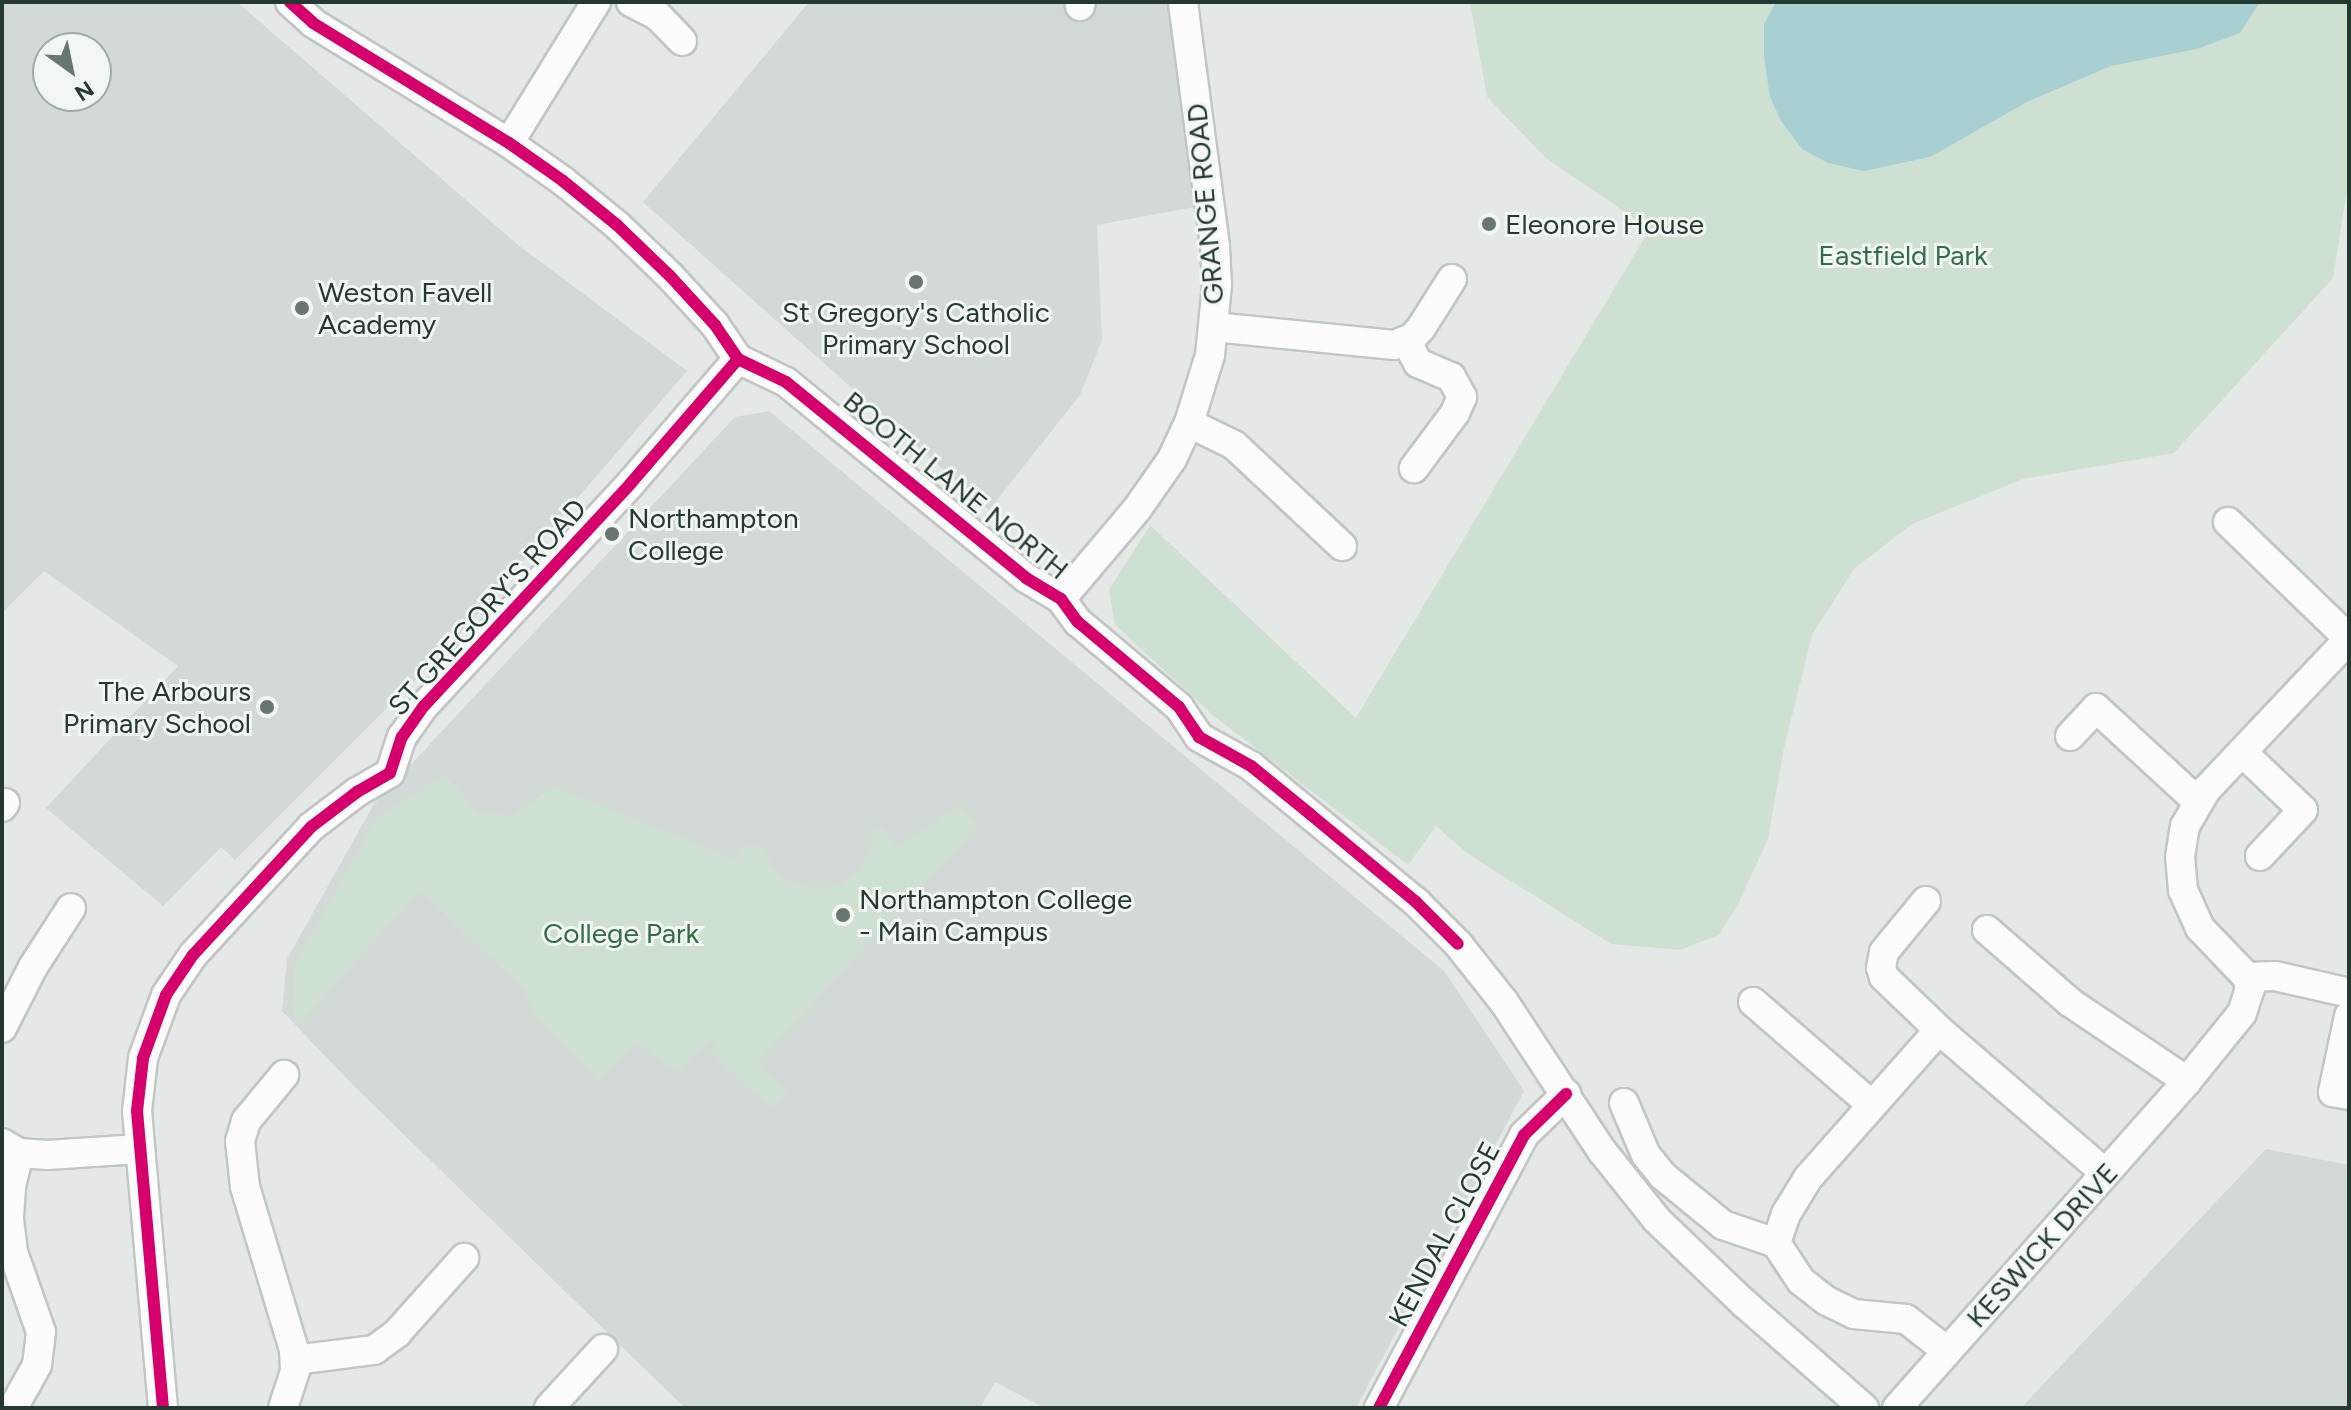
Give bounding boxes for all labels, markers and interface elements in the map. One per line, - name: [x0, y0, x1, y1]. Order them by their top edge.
- north arrow: [32, 32, 112, 112]
- text: N: [70, 75, 99, 107]
- street label: GRANGE ROAD: [1179, 102, 1231, 306]
- place label: Eleonore House: [1505, 207, 1704, 241]
- marker: Eleonore House: [1480, 215, 1498, 233]
- park label: Eastfield Park: [1818, 238, 1988, 272]
- marker: St Gregory's Catholic Primary School: [907, 273, 925, 291]
- place label: Weston Favell Academy: [318, 275, 492, 341]
- place label: St Gregory's Catholic Primary School: [782, 295, 1050, 361]
- marker: Weston Favell Academy: [293, 299, 311, 317]
- street label: BOOTH LANE NORTH: [837, 384, 1075, 586]
- street label: ST GREGORY'S ROAD: [381, 492, 593, 722]
- place label: Northampton College: [628, 501, 799, 567]
- marker: Northampton College: [603, 525, 621, 543]
- place label: The Arbours Primary School: [63, 674, 251, 740]
- marker: The Arbours Primary School: [258, 698, 276, 716]
- place label: Northampton College - Main Campus: [859, 882, 1132, 948]
- marker: Northampton College - Main Campus: [834, 906, 852, 924]
- park label: College Park: [543, 916, 699, 950]
- street label: KENDAL CLOSE: [1381, 1136, 1507, 1332]
- street label: KESWICK DRIVE: [1959, 1156, 2125, 1334]

